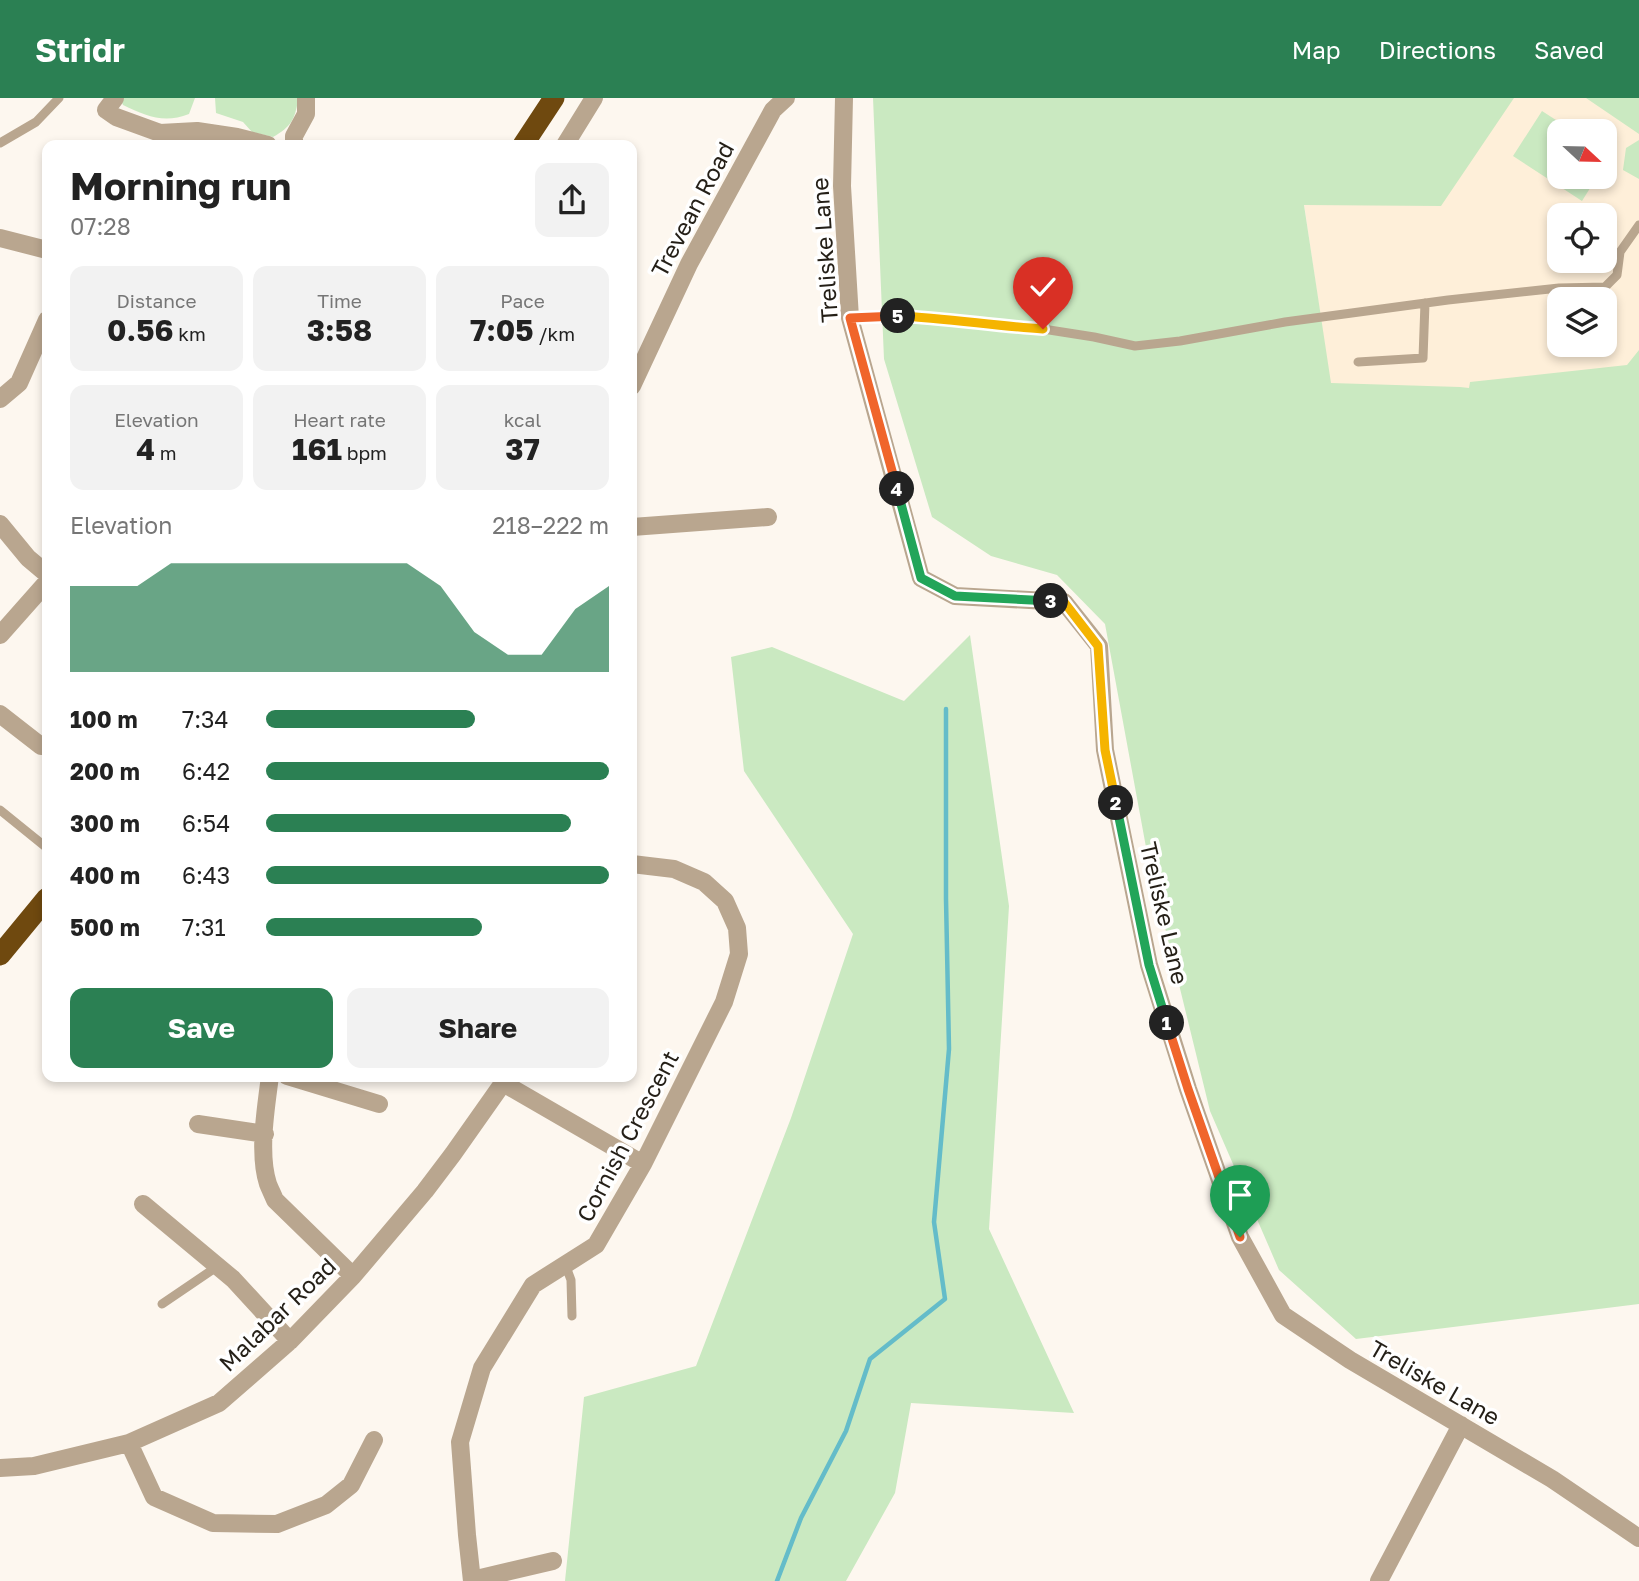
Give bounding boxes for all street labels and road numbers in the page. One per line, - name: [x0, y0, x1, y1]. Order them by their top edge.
- street label: Trevean Road: [645, 137, 739, 281]
- street label: Treliske Lane: [805, 176, 843, 324]
- street label: Treliske Lane: [1135, 839, 1195, 987]
- street label: Cornish Crescent: [570, 1046, 684, 1226]
- street label: Malabar Road: [213, 1251, 341, 1377]
- street label: Treliske Lane: [1365, 1334, 1505, 1430]

